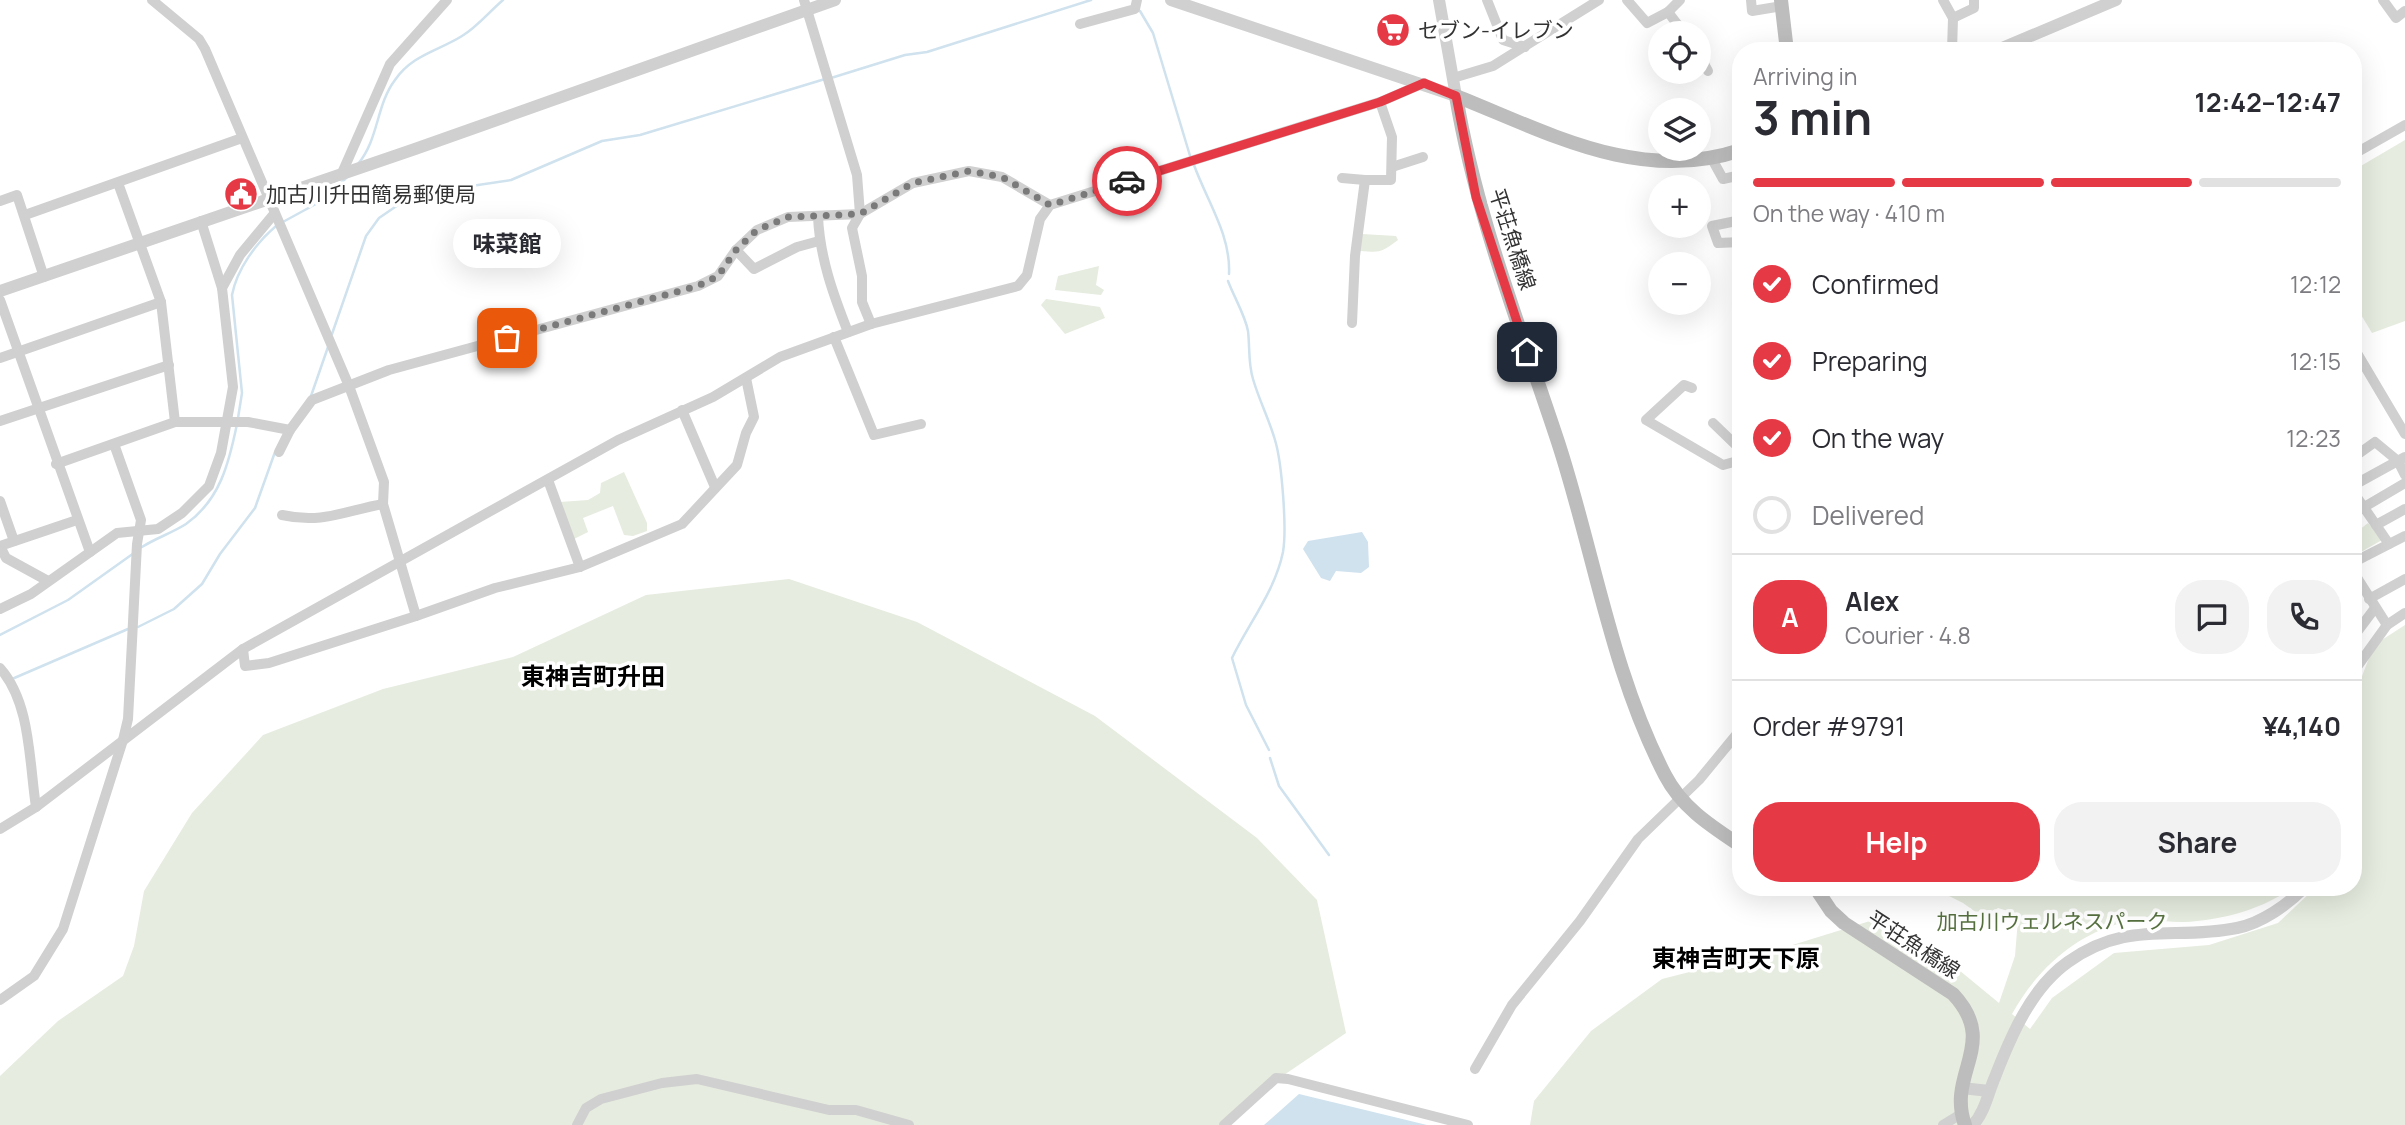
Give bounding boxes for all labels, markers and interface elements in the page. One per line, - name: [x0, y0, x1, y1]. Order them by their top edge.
- supermarket icon: セブン-イレブン: [1374, 11, 1412, 49]
- place label: セブン-イレブン: [1418, 16, 1574, 44]
- map controls: [1648, 21, 1711, 315]
- button: locate: [1648, 21, 1711, 84]
- text: Arriving in: [1753, 60, 1858, 92]
- text: 12:42–12:47: [2195, 84, 2341, 120]
- text: 3 min: [1753, 86, 1872, 149]
- button: layers: [1648, 98, 1711, 161]
- courier: [1092, 146, 1162, 216]
- icon: car: [1108, 162, 1146, 200]
- public building icon: 加古川升田簡易郵便局: [222, 175, 260, 213]
- button: +: [1648, 175, 1711, 238]
- place label: 加古川升田簡易郵便局: [266, 180, 476, 208]
- street label: 平荘魚橋線: [1483, 185, 1543, 293]
- text: On the way · 410 m: [1753, 197, 1945, 229]
- callout: 味菜館: [453, 219, 561, 268]
- text: 味菜館: [473, 227, 542, 259]
- button: −: [1648, 252, 1711, 315]
- icon: check: [1753, 265, 1791, 303]
- text: Confirmed: [1812, 266, 1939, 302]
- text: 12:12: [2290, 268, 2341, 300]
- pin: [477, 308, 537, 368]
- icon: bag: [488, 319, 526, 357]
- pin: [1497, 322, 1557, 382]
- icon: home: [1508, 333, 1546, 371]
- icon: check: [1753, 342, 1791, 380]
- text: Preparing: [1812, 343, 1928, 379]
- text: 12:15: [2290, 345, 2341, 377]
- icon: check: [1753, 419, 1791, 457]
- text: On the way: [1812, 420, 1944, 456]
- text: 12:23: [2286, 422, 2341, 454]
- text: Delivered: [1812, 497, 1924, 533]
- button: chat: [2175, 580, 2249, 654]
- button: phone: [2267, 580, 2341, 654]
- text: Alex: [1845, 583, 1899, 619]
- text: A: [1781, 599, 1799, 635]
- text: Courier · 4.8: [1845, 619, 1971, 651]
- district label: 東神吉町升田: [521, 659, 665, 692]
- text: Order #9791: [1753, 708, 1905, 744]
- text: ¥4,140: [2263, 708, 2341, 744]
- button: Help: [1753, 802, 2040, 882]
- button: Share: [2054, 802, 2341, 882]
- street label: 平荘魚橋線: [1862, 904, 1966, 984]
- park label: 加古川ウェルネスパーク: [1937, 907, 2168, 935]
- district label: 東神吉町天下原: [1652, 941, 1820, 974]

